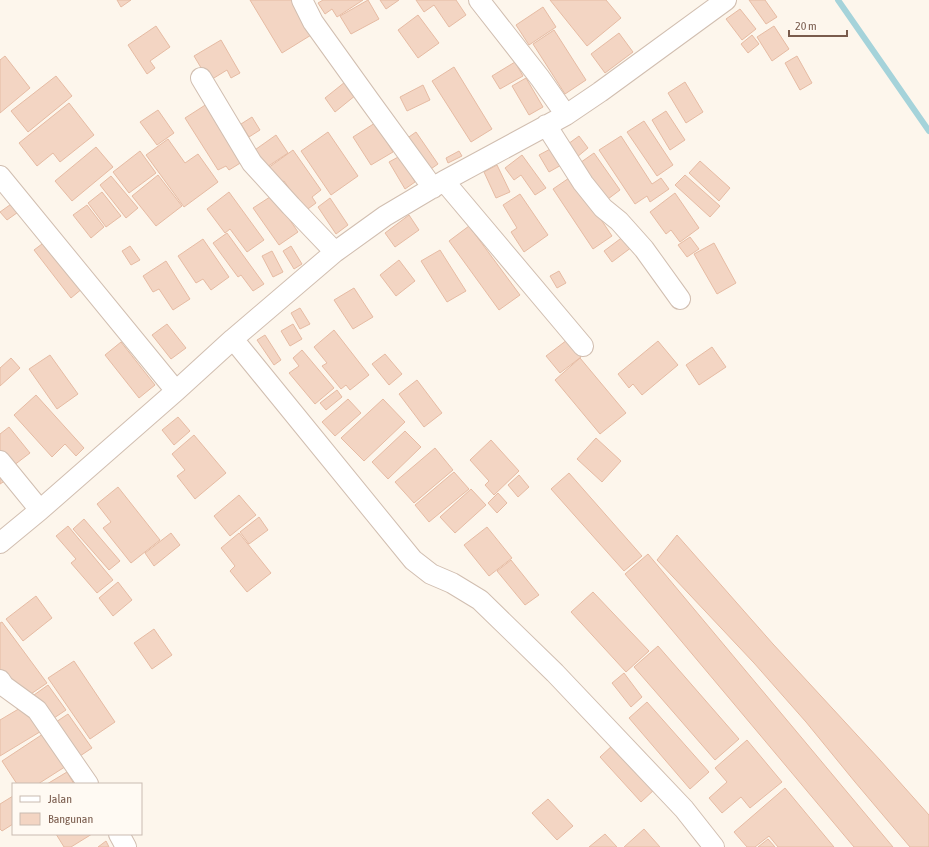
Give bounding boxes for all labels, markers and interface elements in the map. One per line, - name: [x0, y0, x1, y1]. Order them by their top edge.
- scale bar: [789, 12, 847, 38]
- text: 20 m: [795, 19, 817, 33]
- legend: [12, 783, 142, 835]
- text: Jalan: [48, 792, 72, 806]
- text: Bangunan: [48, 812, 93, 826]

